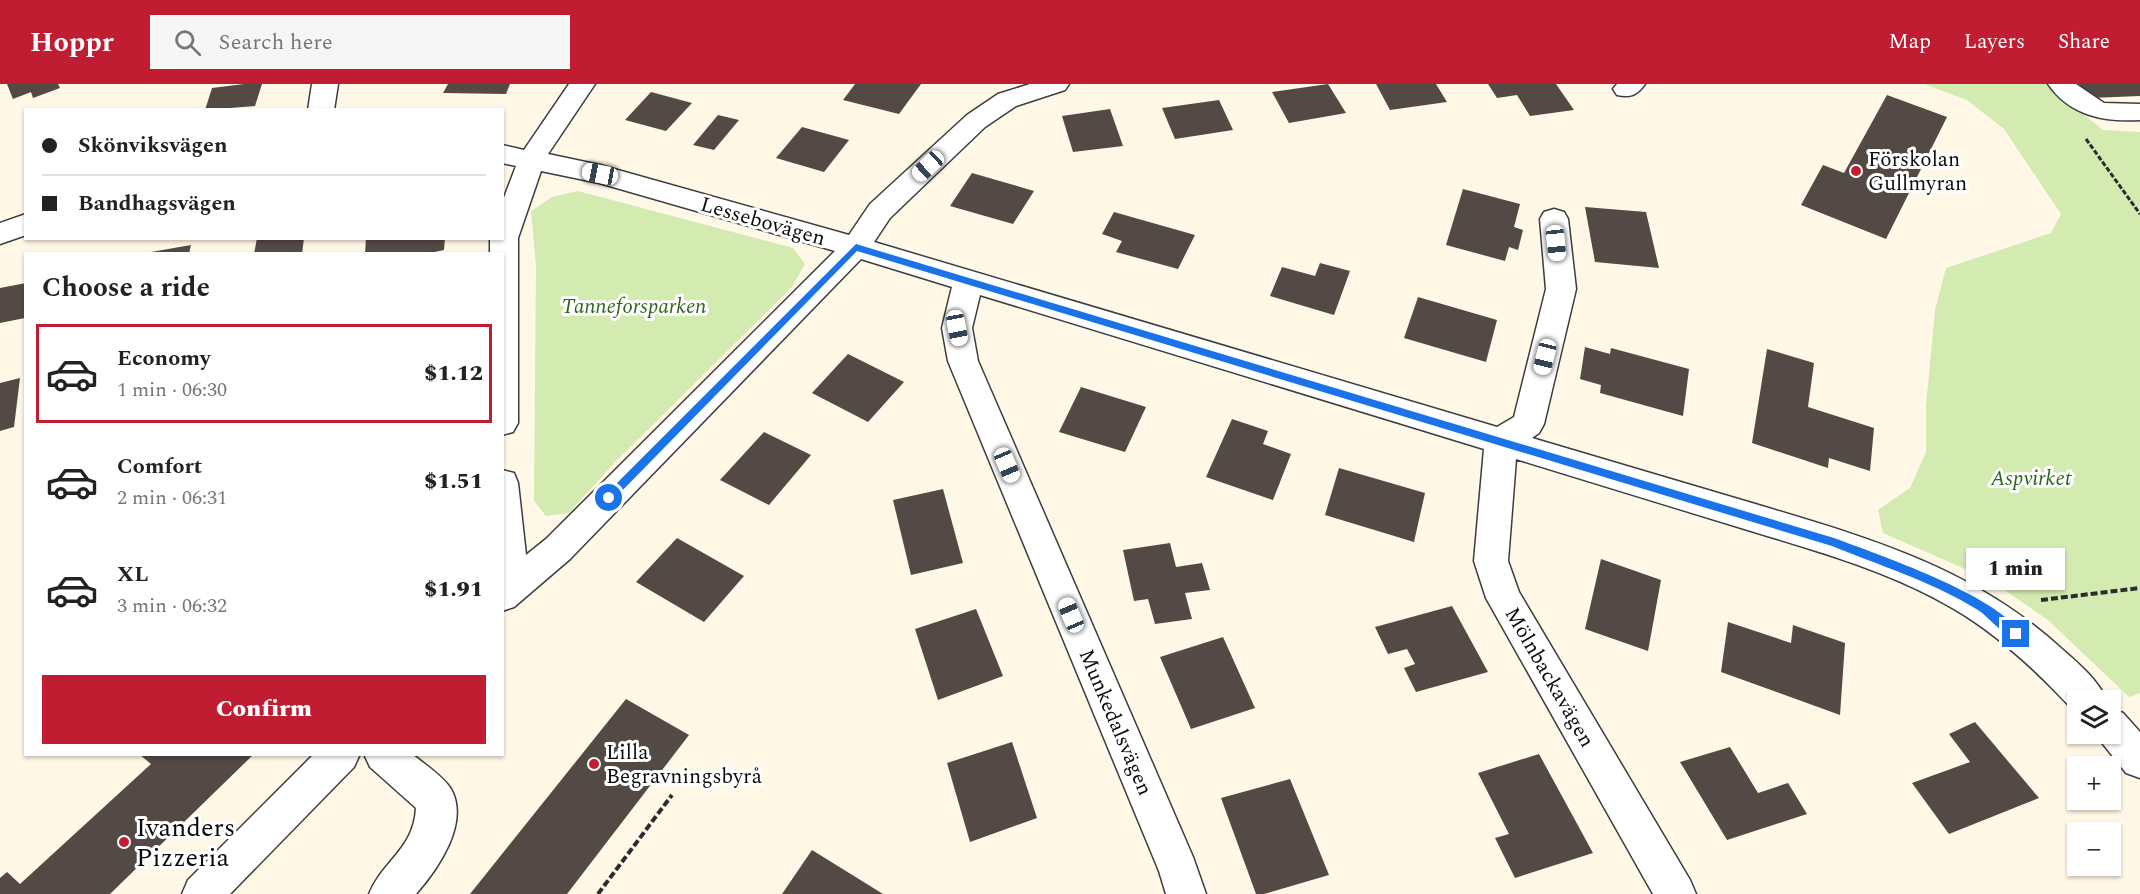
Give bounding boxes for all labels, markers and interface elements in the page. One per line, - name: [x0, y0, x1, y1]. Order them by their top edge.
- search box: [150, 15, 570, 69]
- text: Hoppr: [30, 21, 114, 64]
- icon: search: [171, 26, 204, 59]
- text: Search here: [219, 26, 333, 59]
- text: Map: [1889, 26, 1931, 58]
- text: Layers: [1964, 26, 2025, 58]
- text: Share: [2058, 26, 2110, 58]
- text: Skönviksvägen: [78, 129, 228, 162]
- place label: Förskolan Gullmyran: [1868, 144, 1967, 200]
- car: [909, 147, 947, 185]
- car: [581, 162, 619, 186]
- marker: Förskolan Gullmyran: [1849, 164, 1863, 178]
- text: Bandhagsvägen: [78, 187, 236, 220]
- street label: Lessebovägen: [696, 189, 829, 255]
- car: [1545, 224, 1567, 262]
- text: Choose a ride: [42, 267, 210, 309]
- park label: Tanneforsparken: [562, 291, 706, 323]
- car: [945, 309, 969, 347]
- car: [1532, 337, 1558, 377]
- text: Economy: [117, 342, 210, 375]
- icon: car: [45, 347, 99, 401]
- text: $1.12: [424, 357, 483, 390]
- text: 1 min · 06:30: [117, 375, 227, 405]
- car: [992, 445, 1022, 485]
- text: Comfort: [117, 450, 202, 483]
- icon: car: [45, 455, 99, 509]
- park label: Aspvirket: [1990, 463, 2072, 495]
- text: $1.51: [424, 465, 483, 498]
- text: 2 min · 06:31: [117, 483, 227, 513]
- route start: [595, 484, 622, 511]
- callout: 1 min: [1966, 547, 2066, 589]
- text: 1 min: [1988, 554, 2043, 584]
- text: XL: [117, 558, 148, 591]
- icon: car: [45, 563, 99, 617]
- text: $1.91: [424, 573, 483, 606]
- text: 3 min · 06:32: [117, 591, 227, 621]
- car: [1056, 595, 1086, 635]
- street label: Mölnbackavägen: [1496, 601, 1602, 754]
- route end: [2002, 620, 2029, 647]
- street label: Munkedalsvägen: [1070, 644, 1160, 801]
- button: Confirm: [42, 675, 486, 744]
- map controls: [2067, 690, 2121, 876]
- button: layers: [2067, 690, 2121, 744]
- place label: Lilla Begravningsbyrå: [606, 737, 763, 793]
- button: +: [2067, 756, 2121, 810]
- marker: Lilla Begravningsbyrå: [587, 757, 601, 771]
- place label: Ivanders Pizzeria: [136, 808, 235, 878]
- button: −: [2067, 822, 2121, 876]
- marker: Ivanders Pizzeria: [117, 835, 131, 849]

